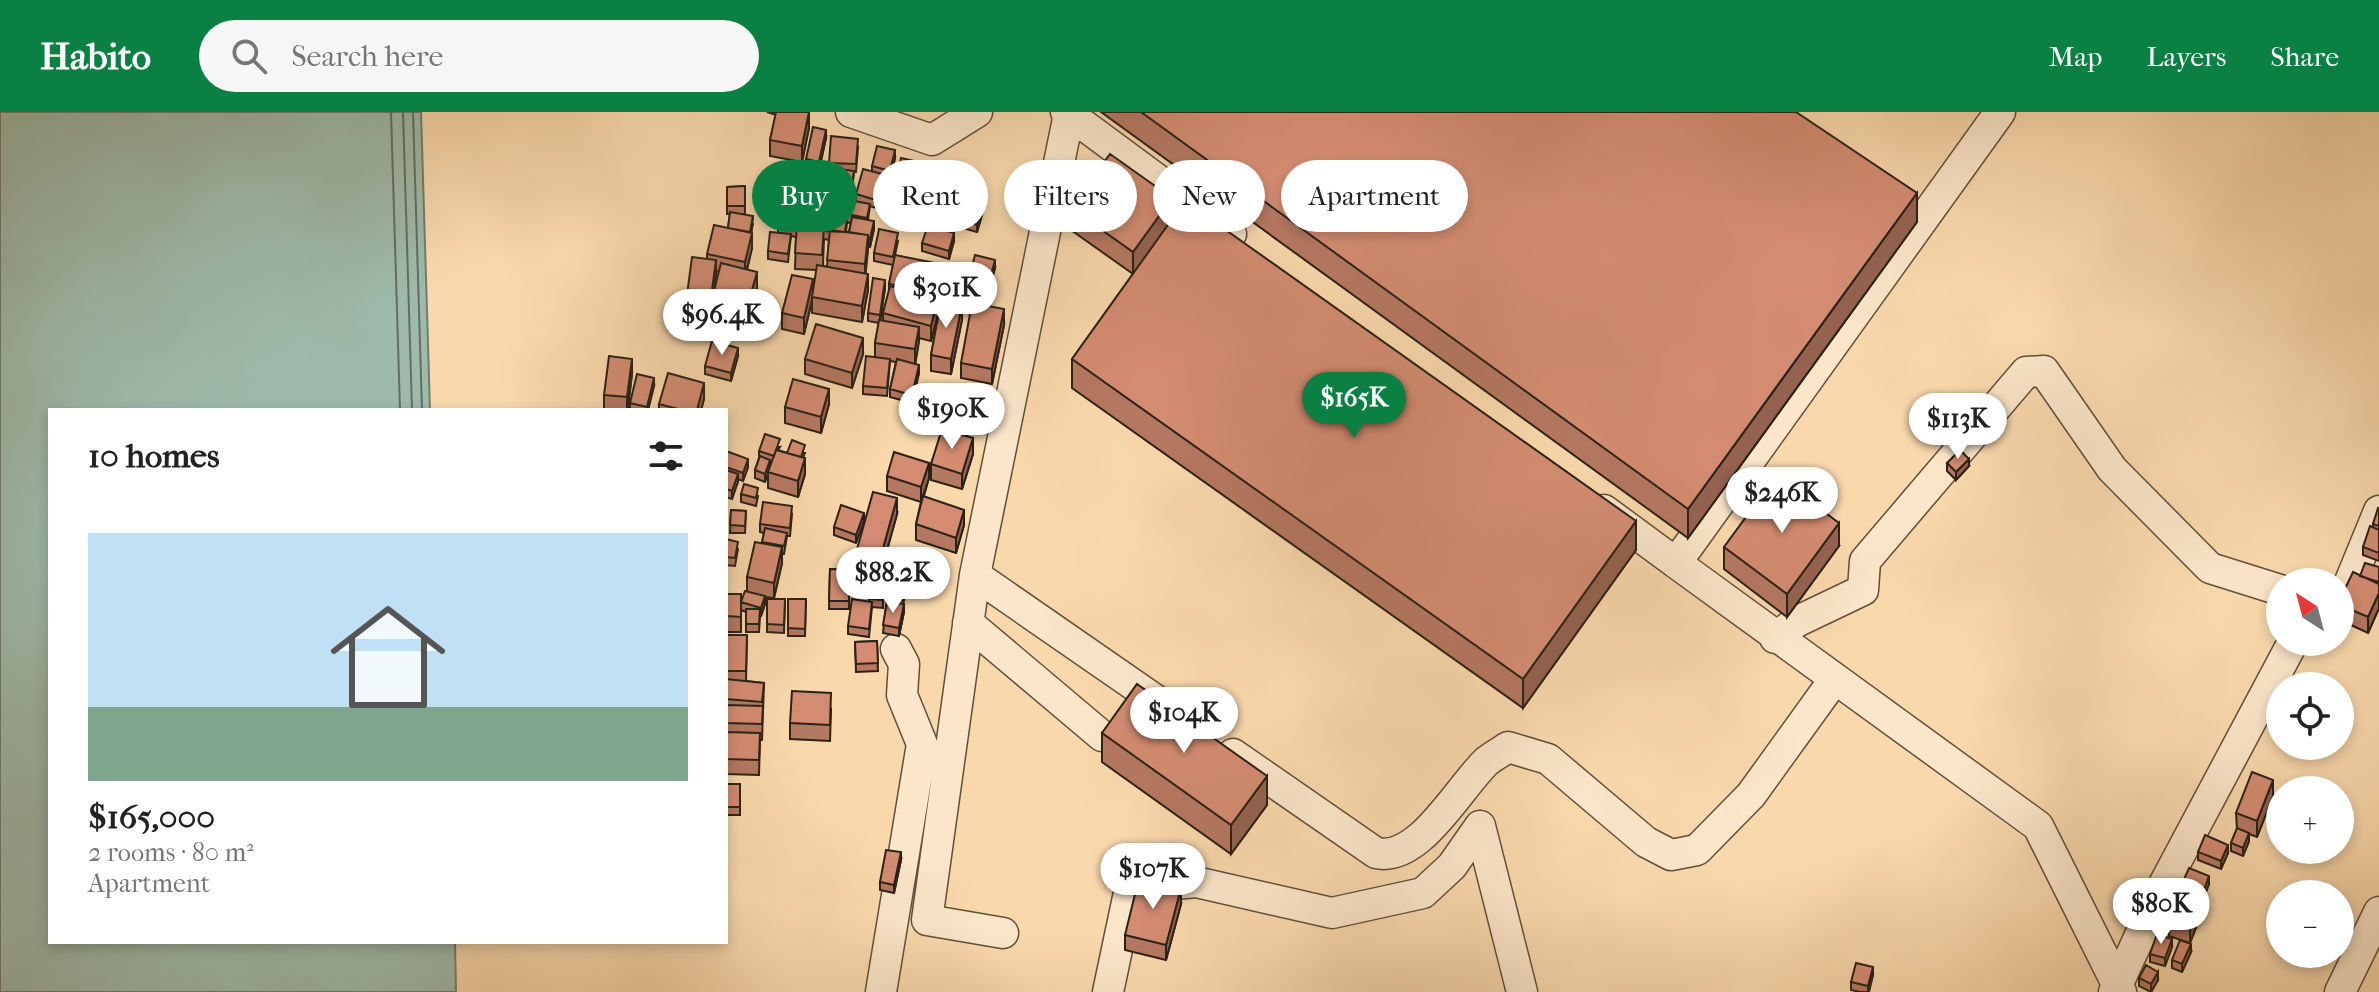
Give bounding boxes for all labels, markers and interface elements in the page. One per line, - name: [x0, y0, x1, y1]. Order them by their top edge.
- search box: [199, 20, 759, 92]
- text: Habito: [40, 34, 151, 79]
- icon: search: [227, 34, 271, 78]
- text: Search here: [291, 39, 443, 74]
- text: Map: [2049, 40, 2102, 73]
- text: Layers: [2146, 40, 2226, 73]
- text: Share: [2270, 40, 2339, 73]
- chip: Buy: [752, 160, 857, 232]
- chip: Rent: [873, 160, 988, 232]
- chip: Filters: [1004, 160, 1137, 232]
- chip: New: [1153, 160, 1265, 232]
- chip: Apartment: [1281, 160, 1468, 232]
- pin: $301K: [890, 262, 1002, 330]
- text: $301K: [912, 272, 980, 303]
- pin: $96.4K: [657, 289, 787, 357]
- text: $96.4K: [681, 299, 763, 330]
- pin: $165K: [1298, 372, 1410, 440]
- text: $165K: [1320, 382, 1388, 413]
- pin: $190K: [896, 383, 1008, 451]
- text: $190K: [917, 393, 987, 424]
- pin: $113K: [1902, 393, 2014, 461]
- text: $113K: [1927, 403, 1989, 434]
- icon: filters: [644, 434, 688, 478]
- text: 10 homes: [88, 436, 219, 476]
- pin: $246K: [1726, 467, 1838, 535]
- text: $246K: [1744, 477, 1820, 508]
- pin: $88.2K: [828, 547, 958, 615]
- text: $88.2K: [854, 557, 932, 588]
- north arrow: [2266, 568, 2354, 656]
- map controls: [2266, 568, 2354, 968]
- icon: home: [316, 585, 460, 729]
- button: locate: [2266, 672, 2354, 760]
- pin: $104K: [1128, 687, 1240, 755]
- text: $104K: [1148, 697, 1220, 728]
- button: +: [2266, 776, 2354, 864]
- text: $165,000: [88, 797, 215, 837]
- text: 2 rooms · 80 m²: [88, 837, 254, 868]
- pin: $107K: [1097, 843, 1209, 911]
- text: $107K: [1118, 853, 1188, 884]
- text: Apartment: [88, 868, 210, 899]
- pin: $80K: [2114, 878, 2208, 946]
- button: −: [2266, 880, 2354, 968]
- text: $80K: [2131, 888, 2191, 919]

